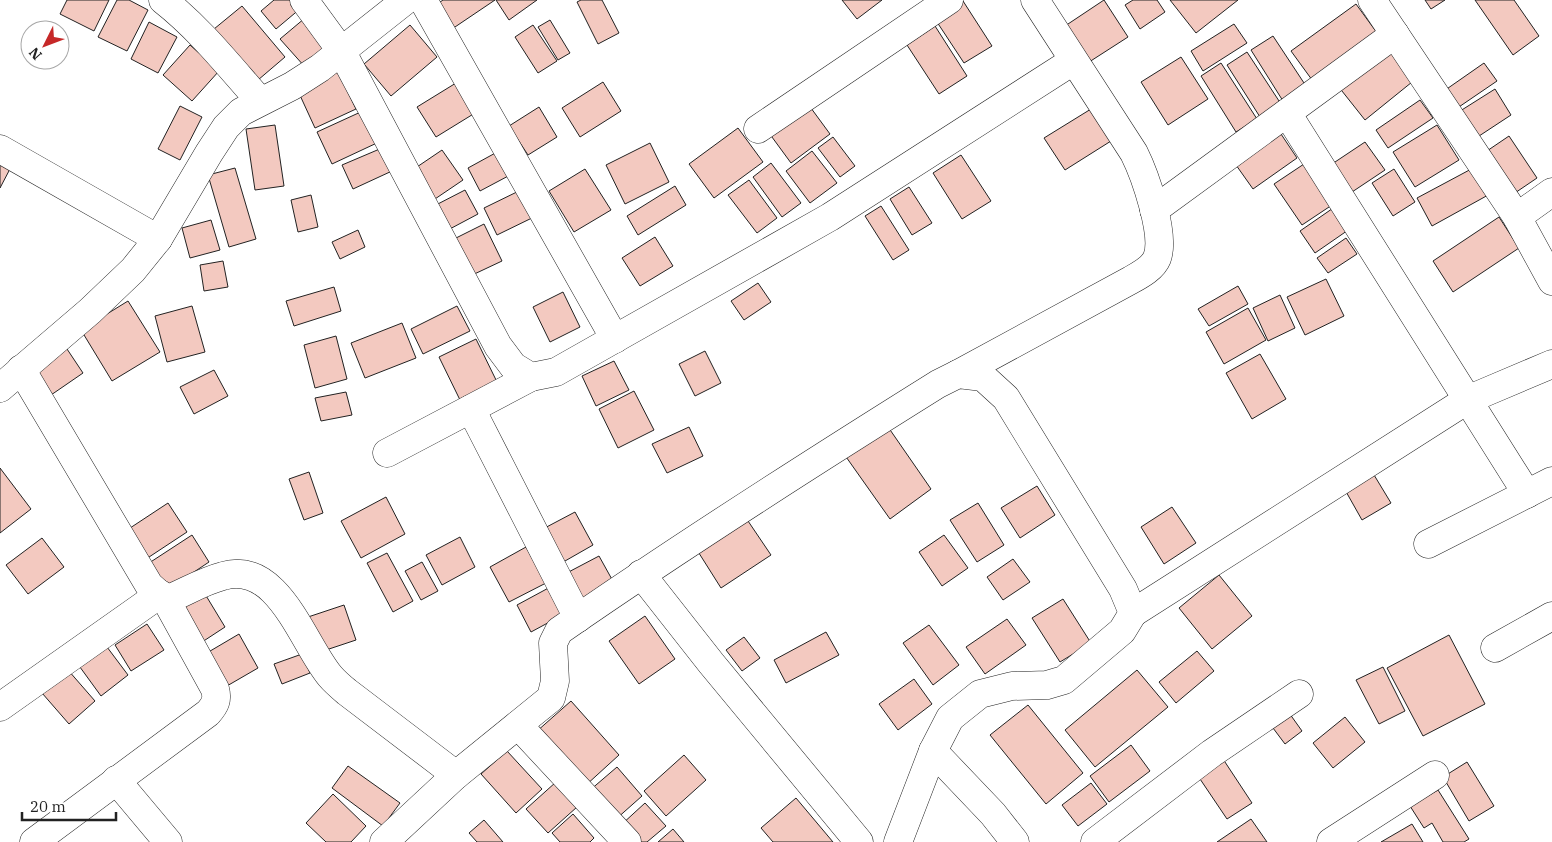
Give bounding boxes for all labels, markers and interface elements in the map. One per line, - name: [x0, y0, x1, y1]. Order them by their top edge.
- north arrow: [20, 20, 70, 70]
- text: N: [25, 44, 46, 64]
- scale bar: [22, 790, 116, 822]
- text: 20 m: [30, 797, 66, 816]

